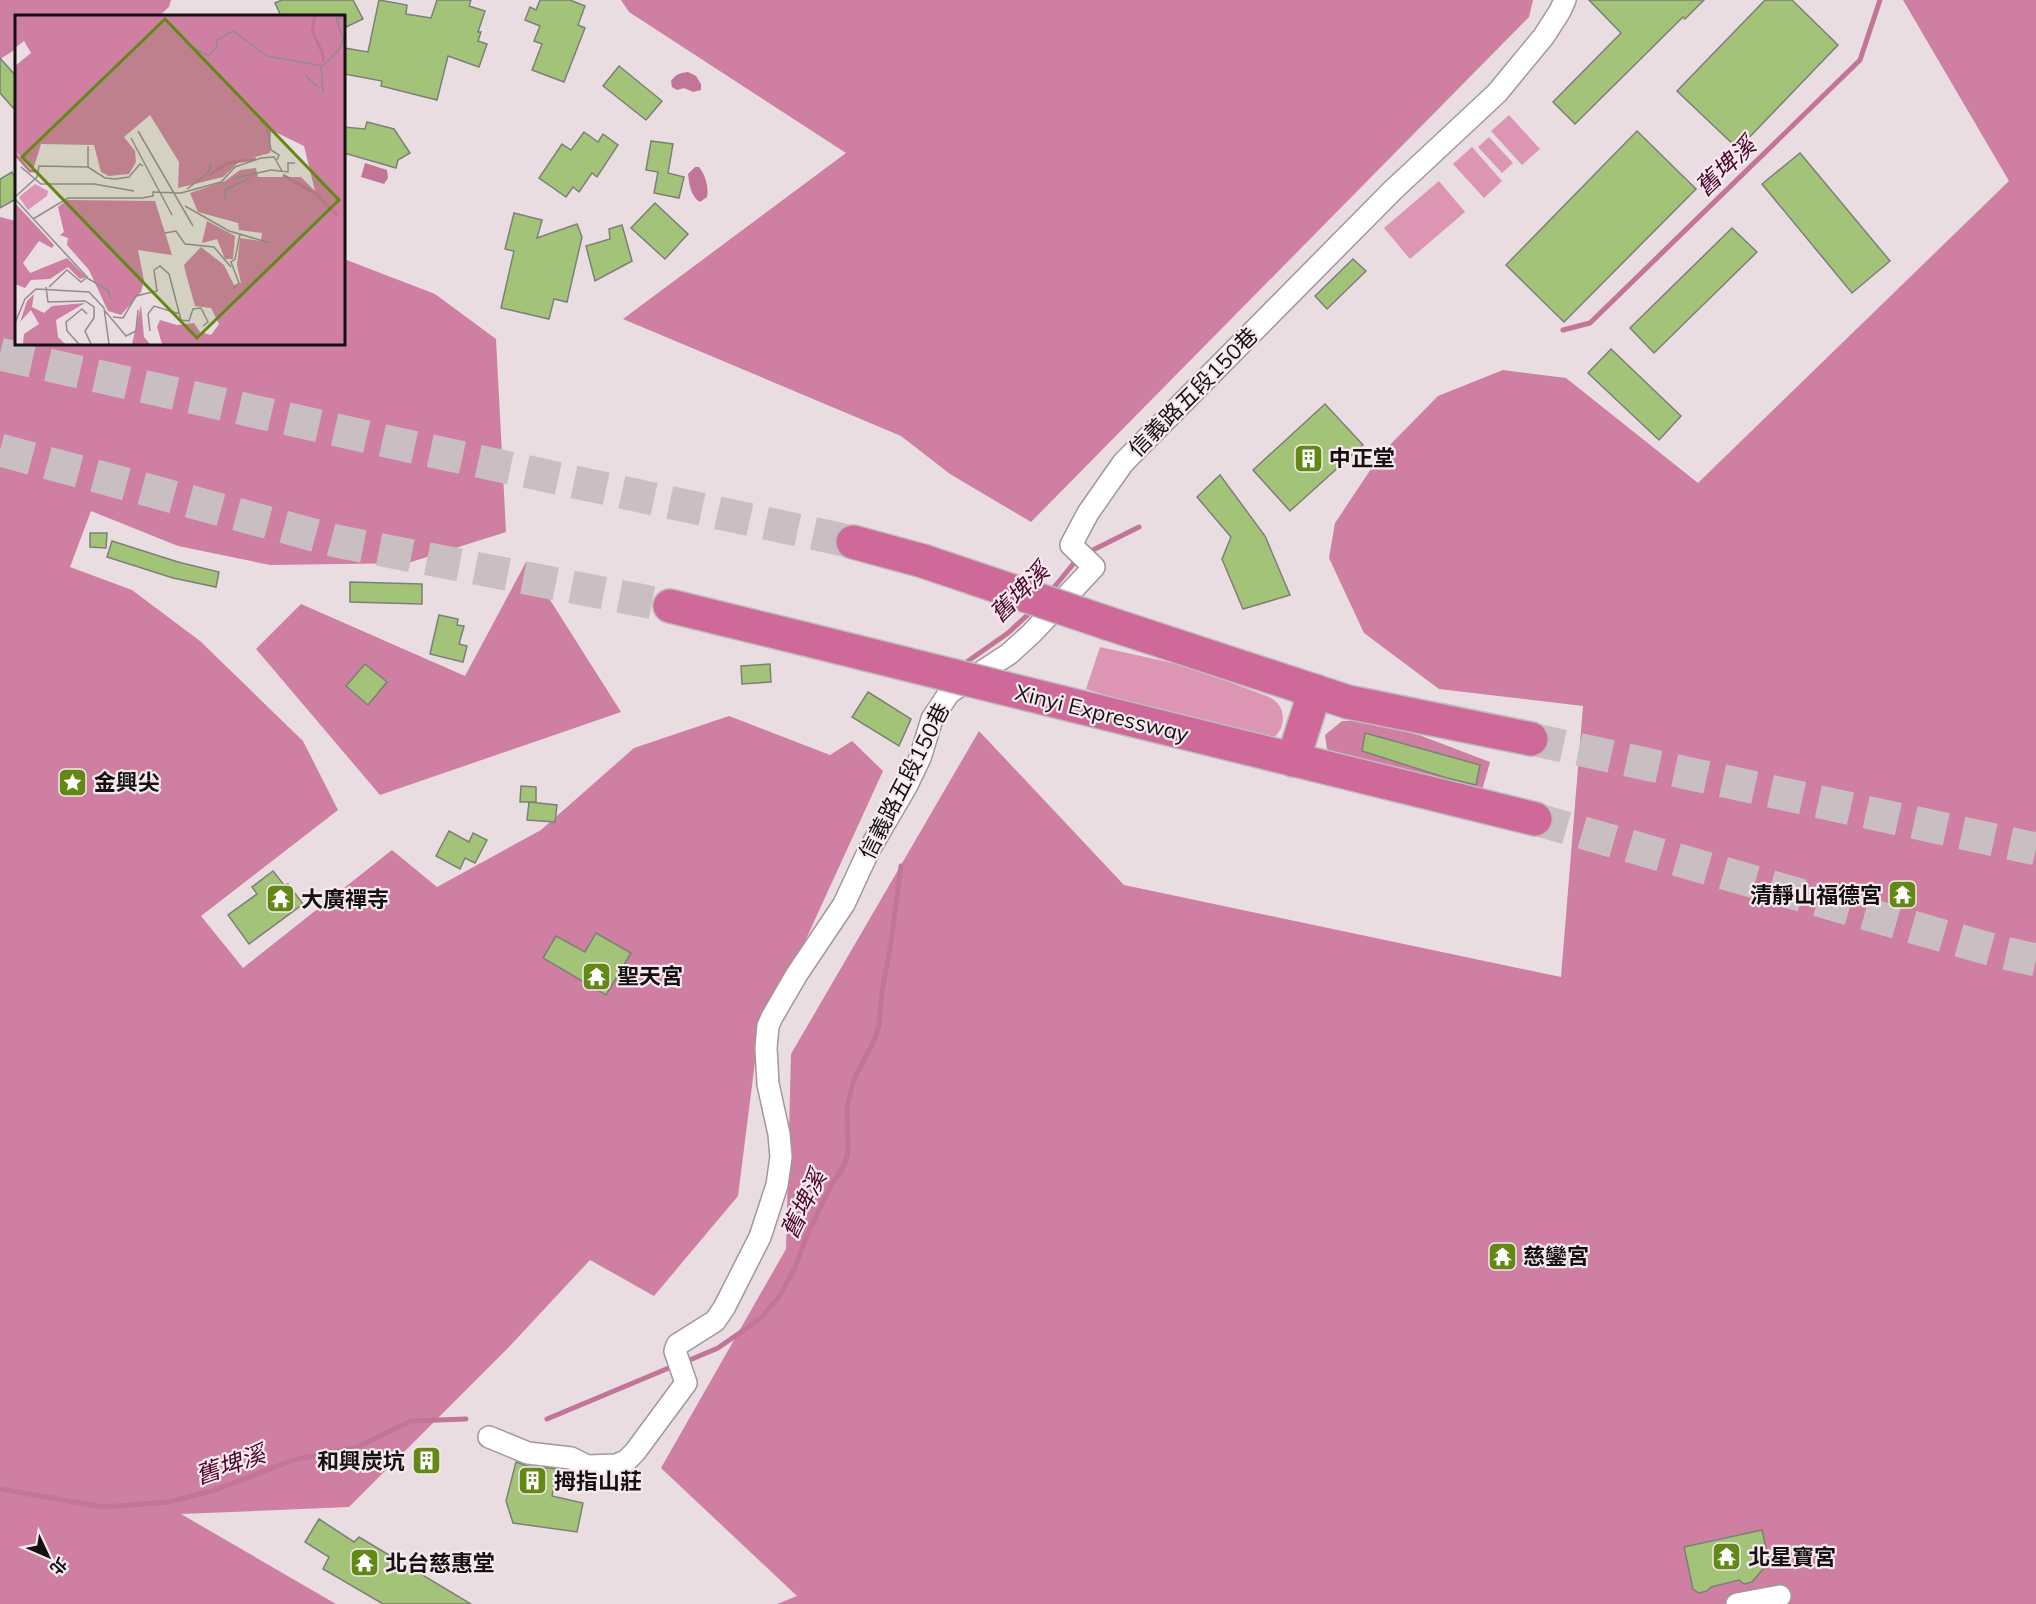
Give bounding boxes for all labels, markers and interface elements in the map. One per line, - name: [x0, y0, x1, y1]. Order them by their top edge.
- inset map: [15, 15, 345, 345]
- water label: 舊埤溪: [1689, 128, 1763, 202]
- street label: 信義路五段150巷: [1122, 321, 1264, 463]
- building icon: 中正堂: [1292, 442, 1324, 474]
- place label: 中正堂: [1329, 444, 1395, 472]
- water label: 舊埤溪: [983, 554, 1057, 628]
- street label: Xinyi Expressway: [1012, 678, 1192, 748]
- street label: 信義路五段150巷: [853, 698, 955, 864]
- place icon: 金興尖: [57, 766, 89, 798]
- place label: 金興尖: [94, 768, 160, 796]
- temple icon: 清靜山福德宮: [1887, 879, 1919, 911]
- place label: 清靜山福德宮: [1750, 881, 1882, 909]
- temple icon: 大廣禪寺: [264, 883, 296, 915]
- place label: 大廣禪寺: [301, 885, 389, 913]
- temple icon: 聖天宮: [580, 960, 612, 992]
- place label: 聖天宮: [617, 962, 683, 990]
- water label: 舊埤溪: [774, 1162, 834, 1243]
- temple icon: 慈鑾宮: [1486, 1240, 1518, 1272]
- place label: 慈鑾宮: [1523, 1242, 1589, 1270]
- water label: 舊埤溪: [191, 1437, 272, 1490]
- building icon: 和興炭坑: [410, 1445, 442, 1477]
- place label: 和興炭坑: [317, 1447, 405, 1475]
- building icon: 拇指山莊: [517, 1465, 549, 1497]
- place label: 拇指山莊: [554, 1467, 642, 1495]
- north arrow: [18, 1526, 78, 1586]
- temple icon: 北星寶宮: [1711, 1541, 1743, 1573]
- place label: 北星寶宮: [1748, 1543, 1836, 1571]
- temple icon: 北台慈惠堂: [348, 1547, 380, 1579]
- place label: 北台慈惠堂: [385, 1549, 495, 1577]
- text: 北: [46, 1554, 72, 1579]

